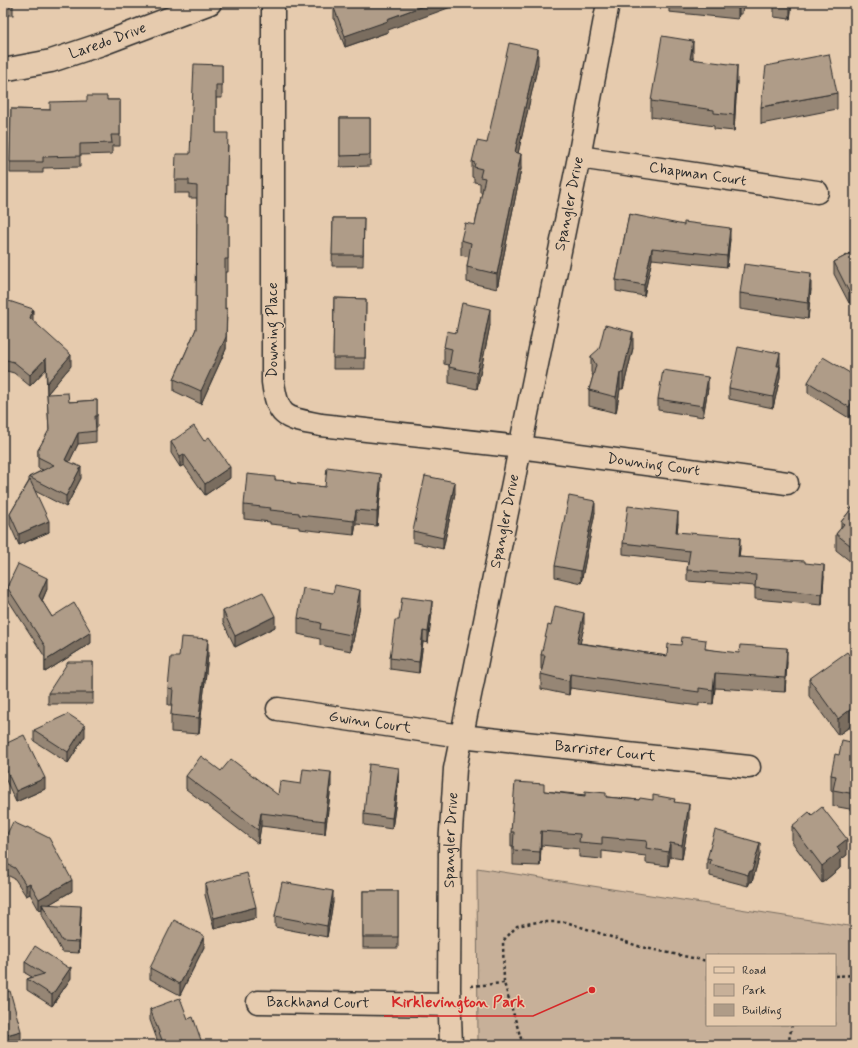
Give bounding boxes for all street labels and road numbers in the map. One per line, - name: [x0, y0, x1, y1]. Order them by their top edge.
- street label: Laredo Drive: [67, 18, 149, 64]
- street label: Spangler Drive: [550, 154, 589, 253]
- street label: Chapman Court: [648, 157, 748, 192]
- street label: Downing Place: [263, 282, 284, 378]
- street label: Downing Court: [606, 449, 702, 481]
- street label: Spangler Drive: [486, 472, 525, 570]
- street label: Gwinn Court: [327, 707, 413, 739]
- street label: Barrister Court: [554, 736, 657, 767]
- street label: Spangler Drive: [440, 791, 463, 888]
- street label: Backhand Court: [266, 992, 369, 1014]

